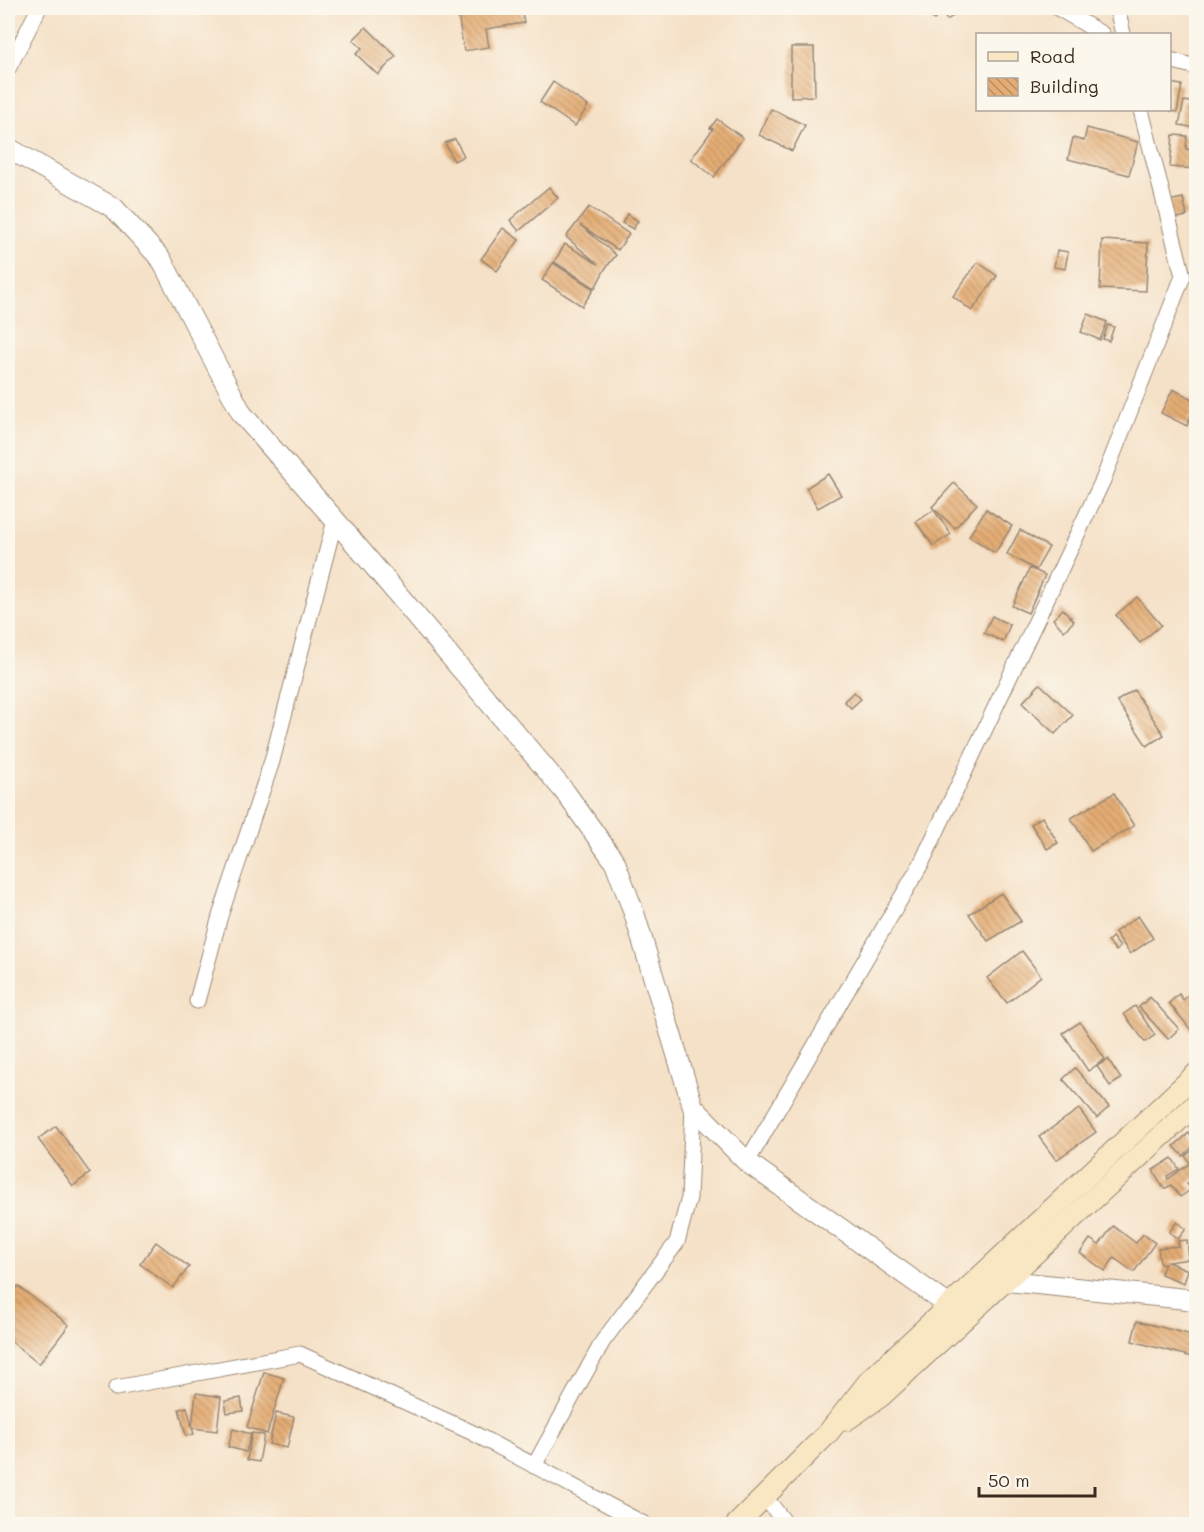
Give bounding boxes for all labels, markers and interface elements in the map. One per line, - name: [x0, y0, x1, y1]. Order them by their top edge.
- legend: [976, 33, 1171, 111]
- text: Road: [1030, 44, 1075, 68]
- text: Building: [1030, 74, 1098, 98]
- scale bar: [979, 1460, 1094, 1498]
- text: 50 m: [988, 1468, 1030, 1492]

